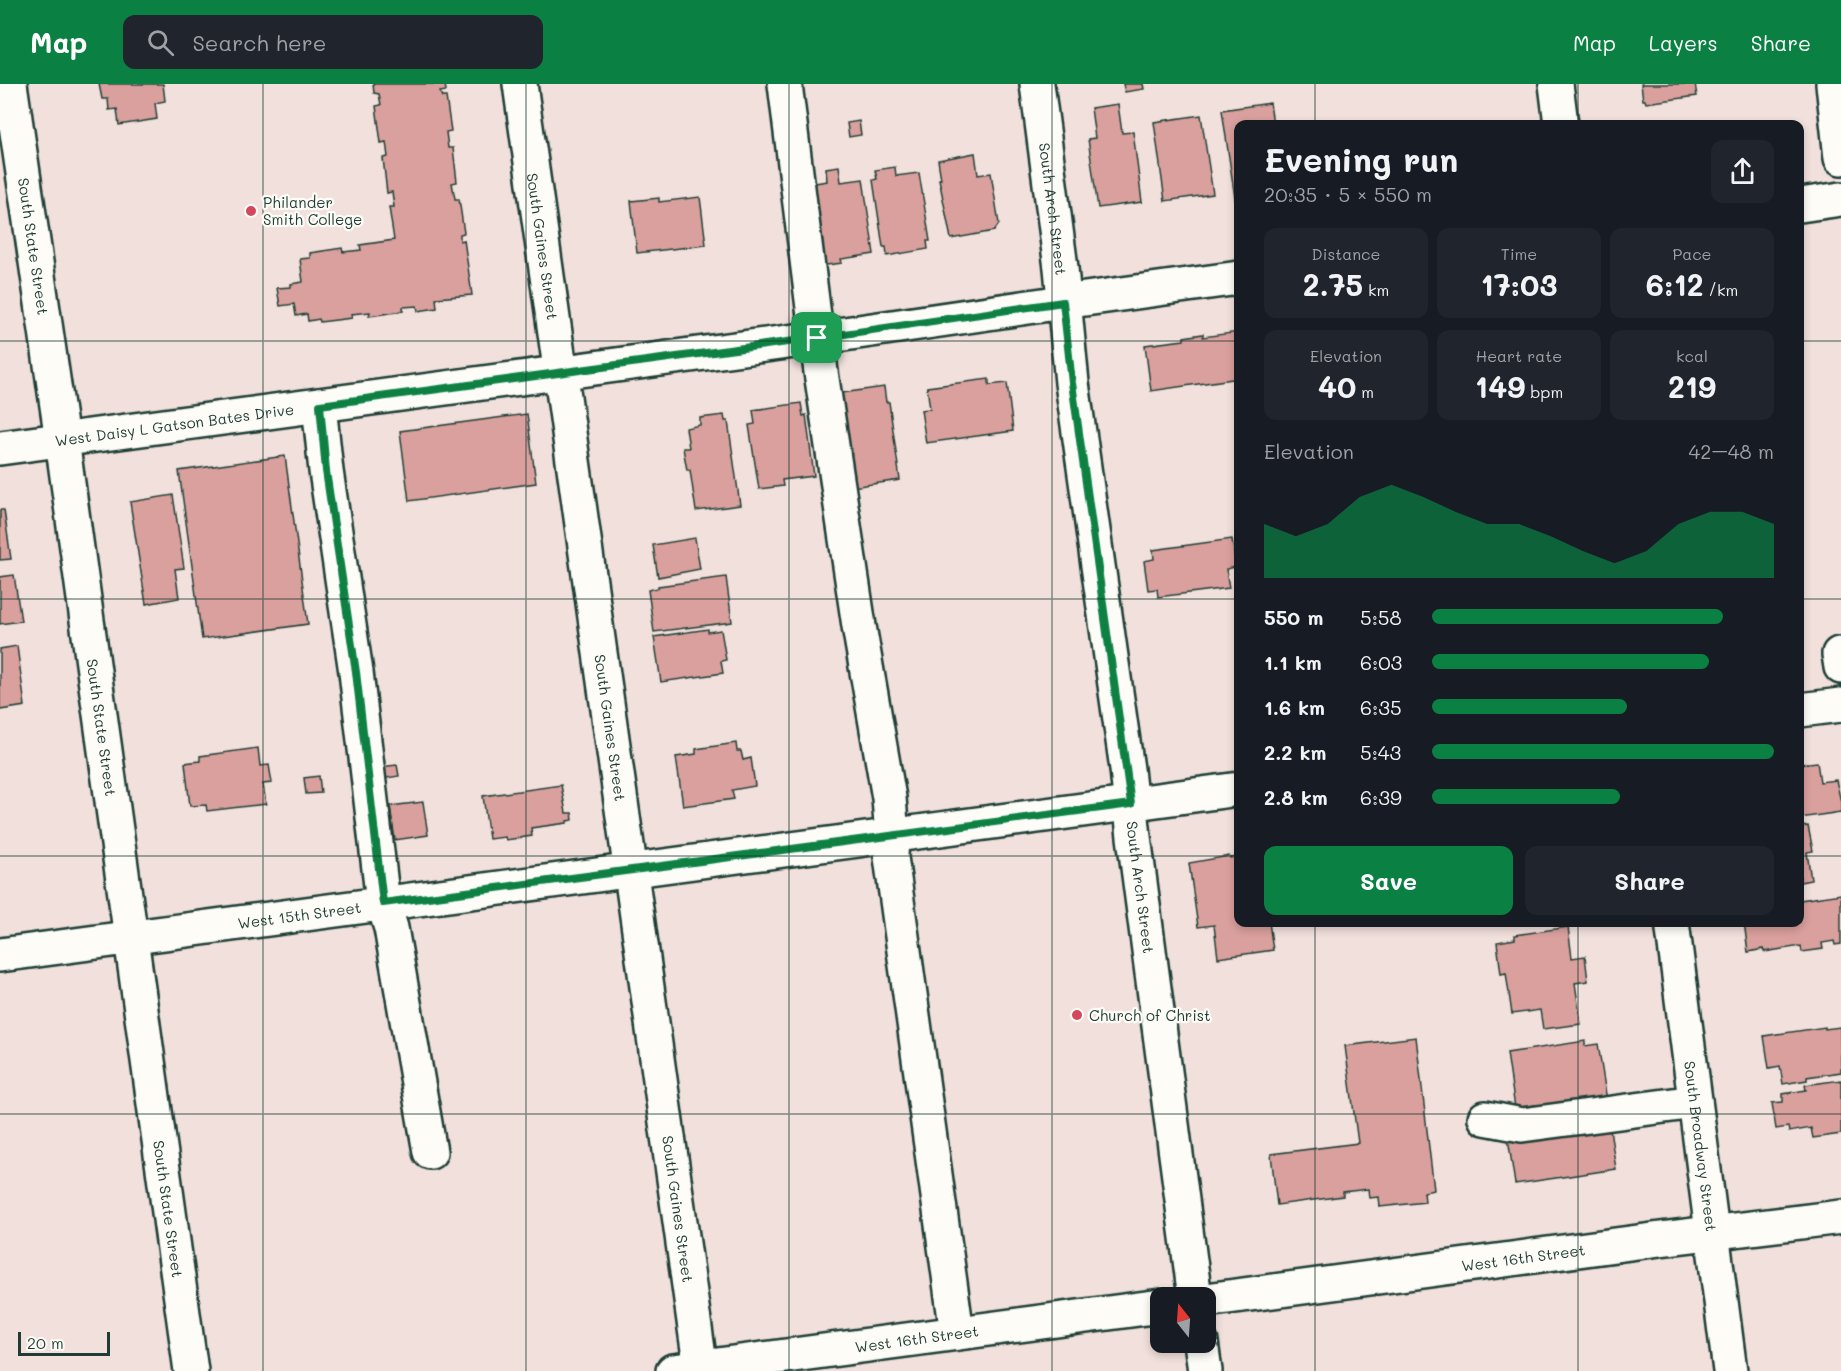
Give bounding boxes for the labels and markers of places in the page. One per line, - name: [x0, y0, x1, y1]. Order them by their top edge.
- place label: Philander Smith College: [263, 192, 362, 229]
- marker: Philander Smith College: [244, 204, 258, 218]
- pin: [791, 312, 842, 363]
- place label: Church of Christ: [1089, 1005, 1211, 1025]
- marker: Church of Christ: [1070, 1008, 1084, 1022]

